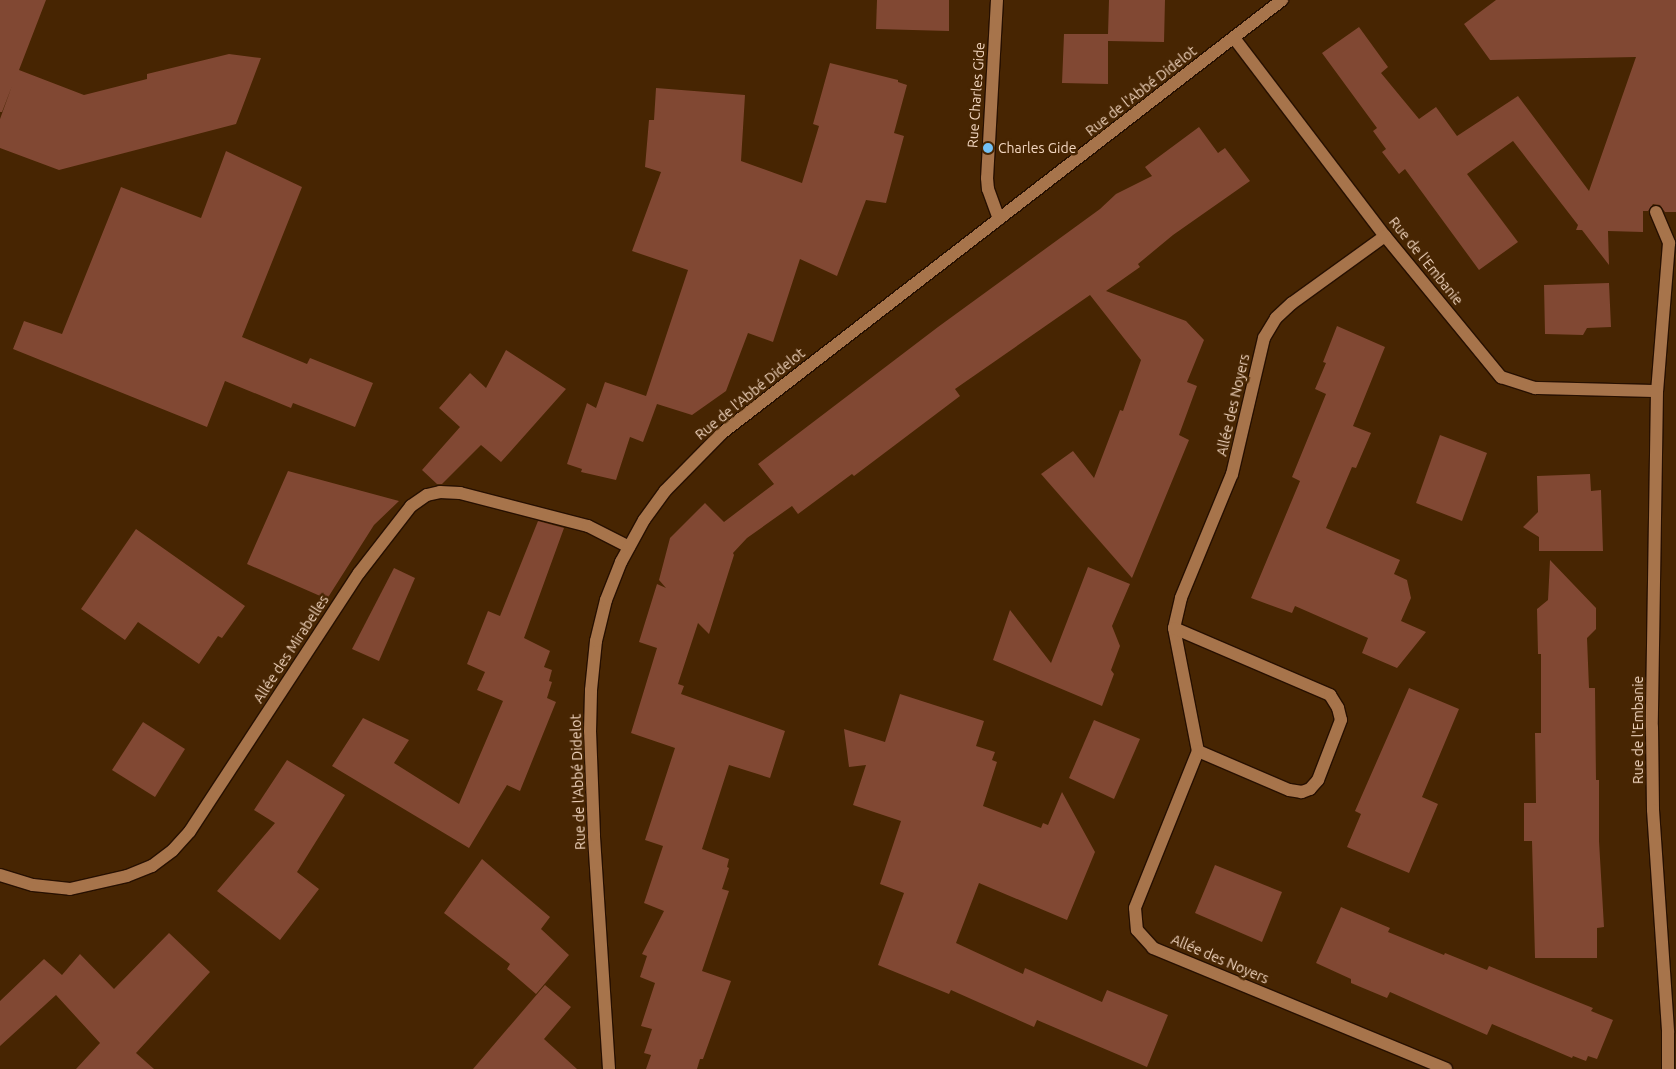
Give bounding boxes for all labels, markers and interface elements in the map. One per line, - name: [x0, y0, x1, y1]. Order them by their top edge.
- street label: Rue Charles Gide: [964, 42, 988, 148]
- street label: Rue de l'Abbé Didelot: [1082, 43, 1200, 139]
- place label: Charles Gide: [998, 140, 1076, 156]
- marker: Charles Gide: [982, 142, 994, 154]
- street label: Rue de l'Embanie: [1385, 214, 1467, 308]
- street label: Rue de l'Abbé Didelot: [692, 345, 808, 443]
- street label: Allée des Noyers: [1213, 352, 1253, 458]
- street label: Allée des Mirabelles: [250, 592, 332, 706]
- street label: Rue de l'Embanie: [1630, 676, 1646, 784]
- street label: Rue de l'Abbé Didelot: [567, 714, 589, 850]
- street label: Allée des Noyers: [1169, 931, 1271, 987]

